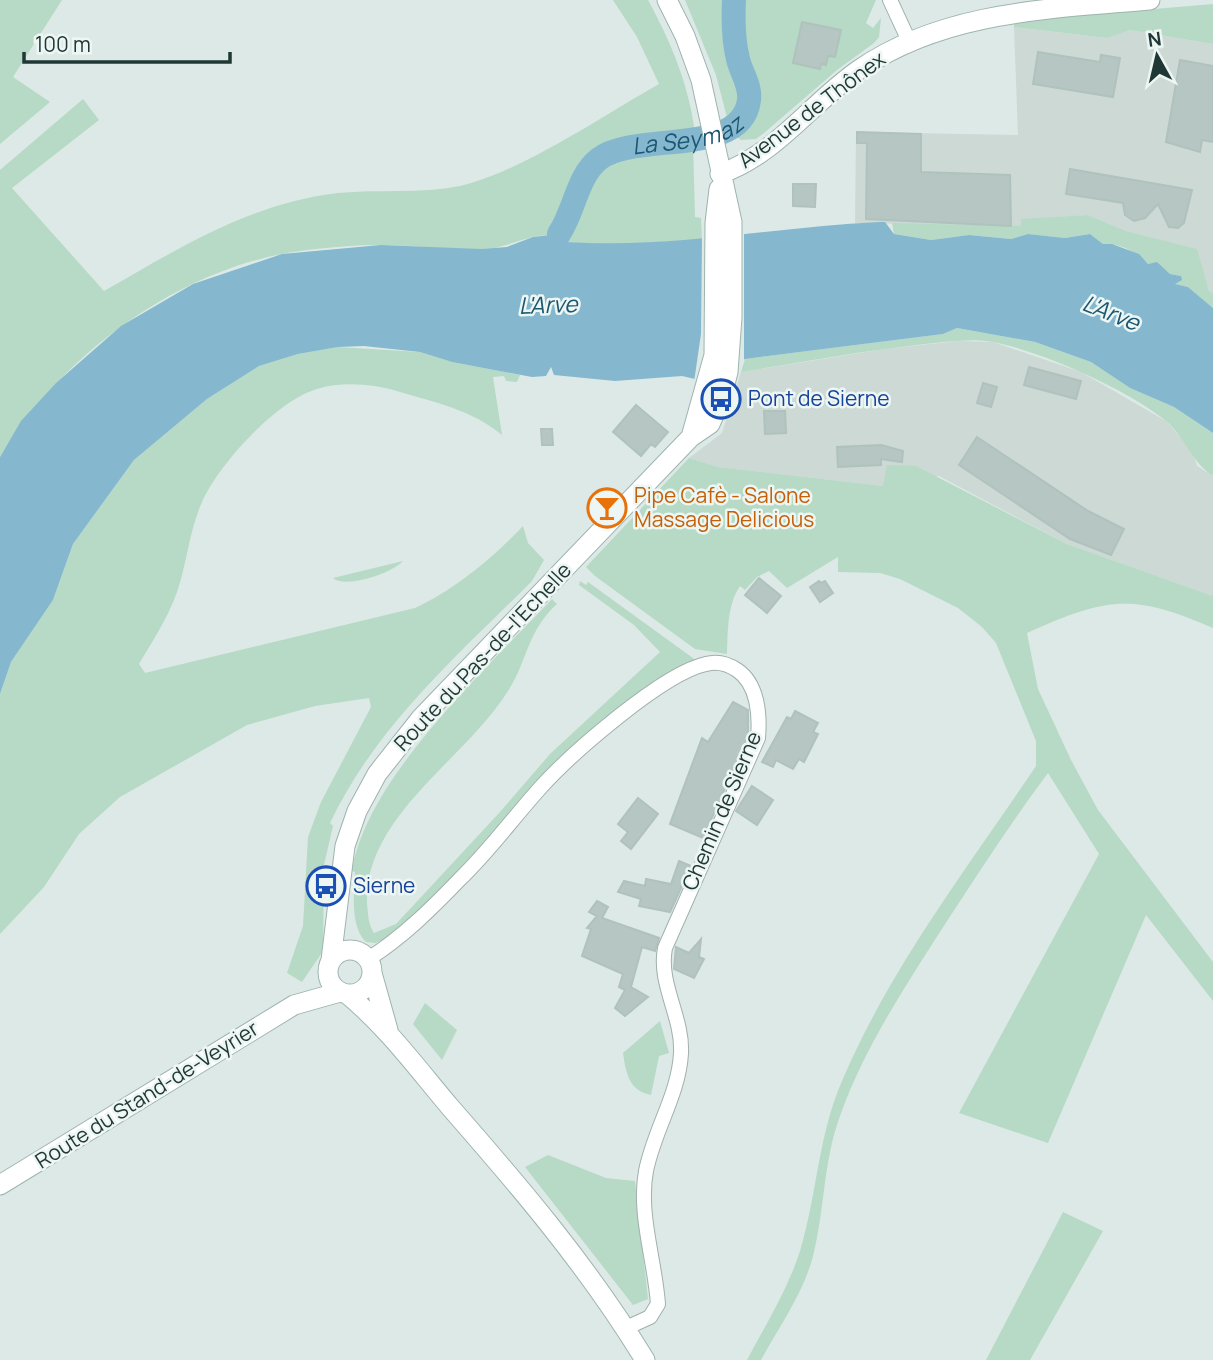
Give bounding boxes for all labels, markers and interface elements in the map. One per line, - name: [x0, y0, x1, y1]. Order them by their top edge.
- scale bar: [24, 21, 231, 65]
- north arrow: [1122, 21, 1192, 91]
- text: N: [1146, 25, 1163, 53]
- text: 100 m: [35, 30, 91, 58]
- street label: Avenue de Thônex: [732, 45, 891, 174]
- water label: La Seymaz: [630, 106, 752, 162]
- water label: L'Arve: [1078, 286, 1146, 338]
- water label: L'Arve: [518, 287, 579, 321]
- bus stop icon: Pont de Sierne: [700, 378, 742, 420]
- place label: Pont de Sierne: [748, 384, 889, 412]
- place label: Pipe Cafè - Salone Massage Delicious: [634, 481, 814, 533]
- bar icon: Pipe Cafè - Salone Massage Delicious: [586, 487, 628, 529]
- street label: Route du Pas-de-l'Echelle: [387, 556, 577, 757]
- street label: Chemin de Sierne: [675, 727, 767, 894]
- bus stop icon: Sierne: [305, 865, 347, 907]
- place label: Sierne: [353, 871, 415, 899]
- street label: Route du Stand-de-Veyrier: [30, 1014, 264, 1174]

